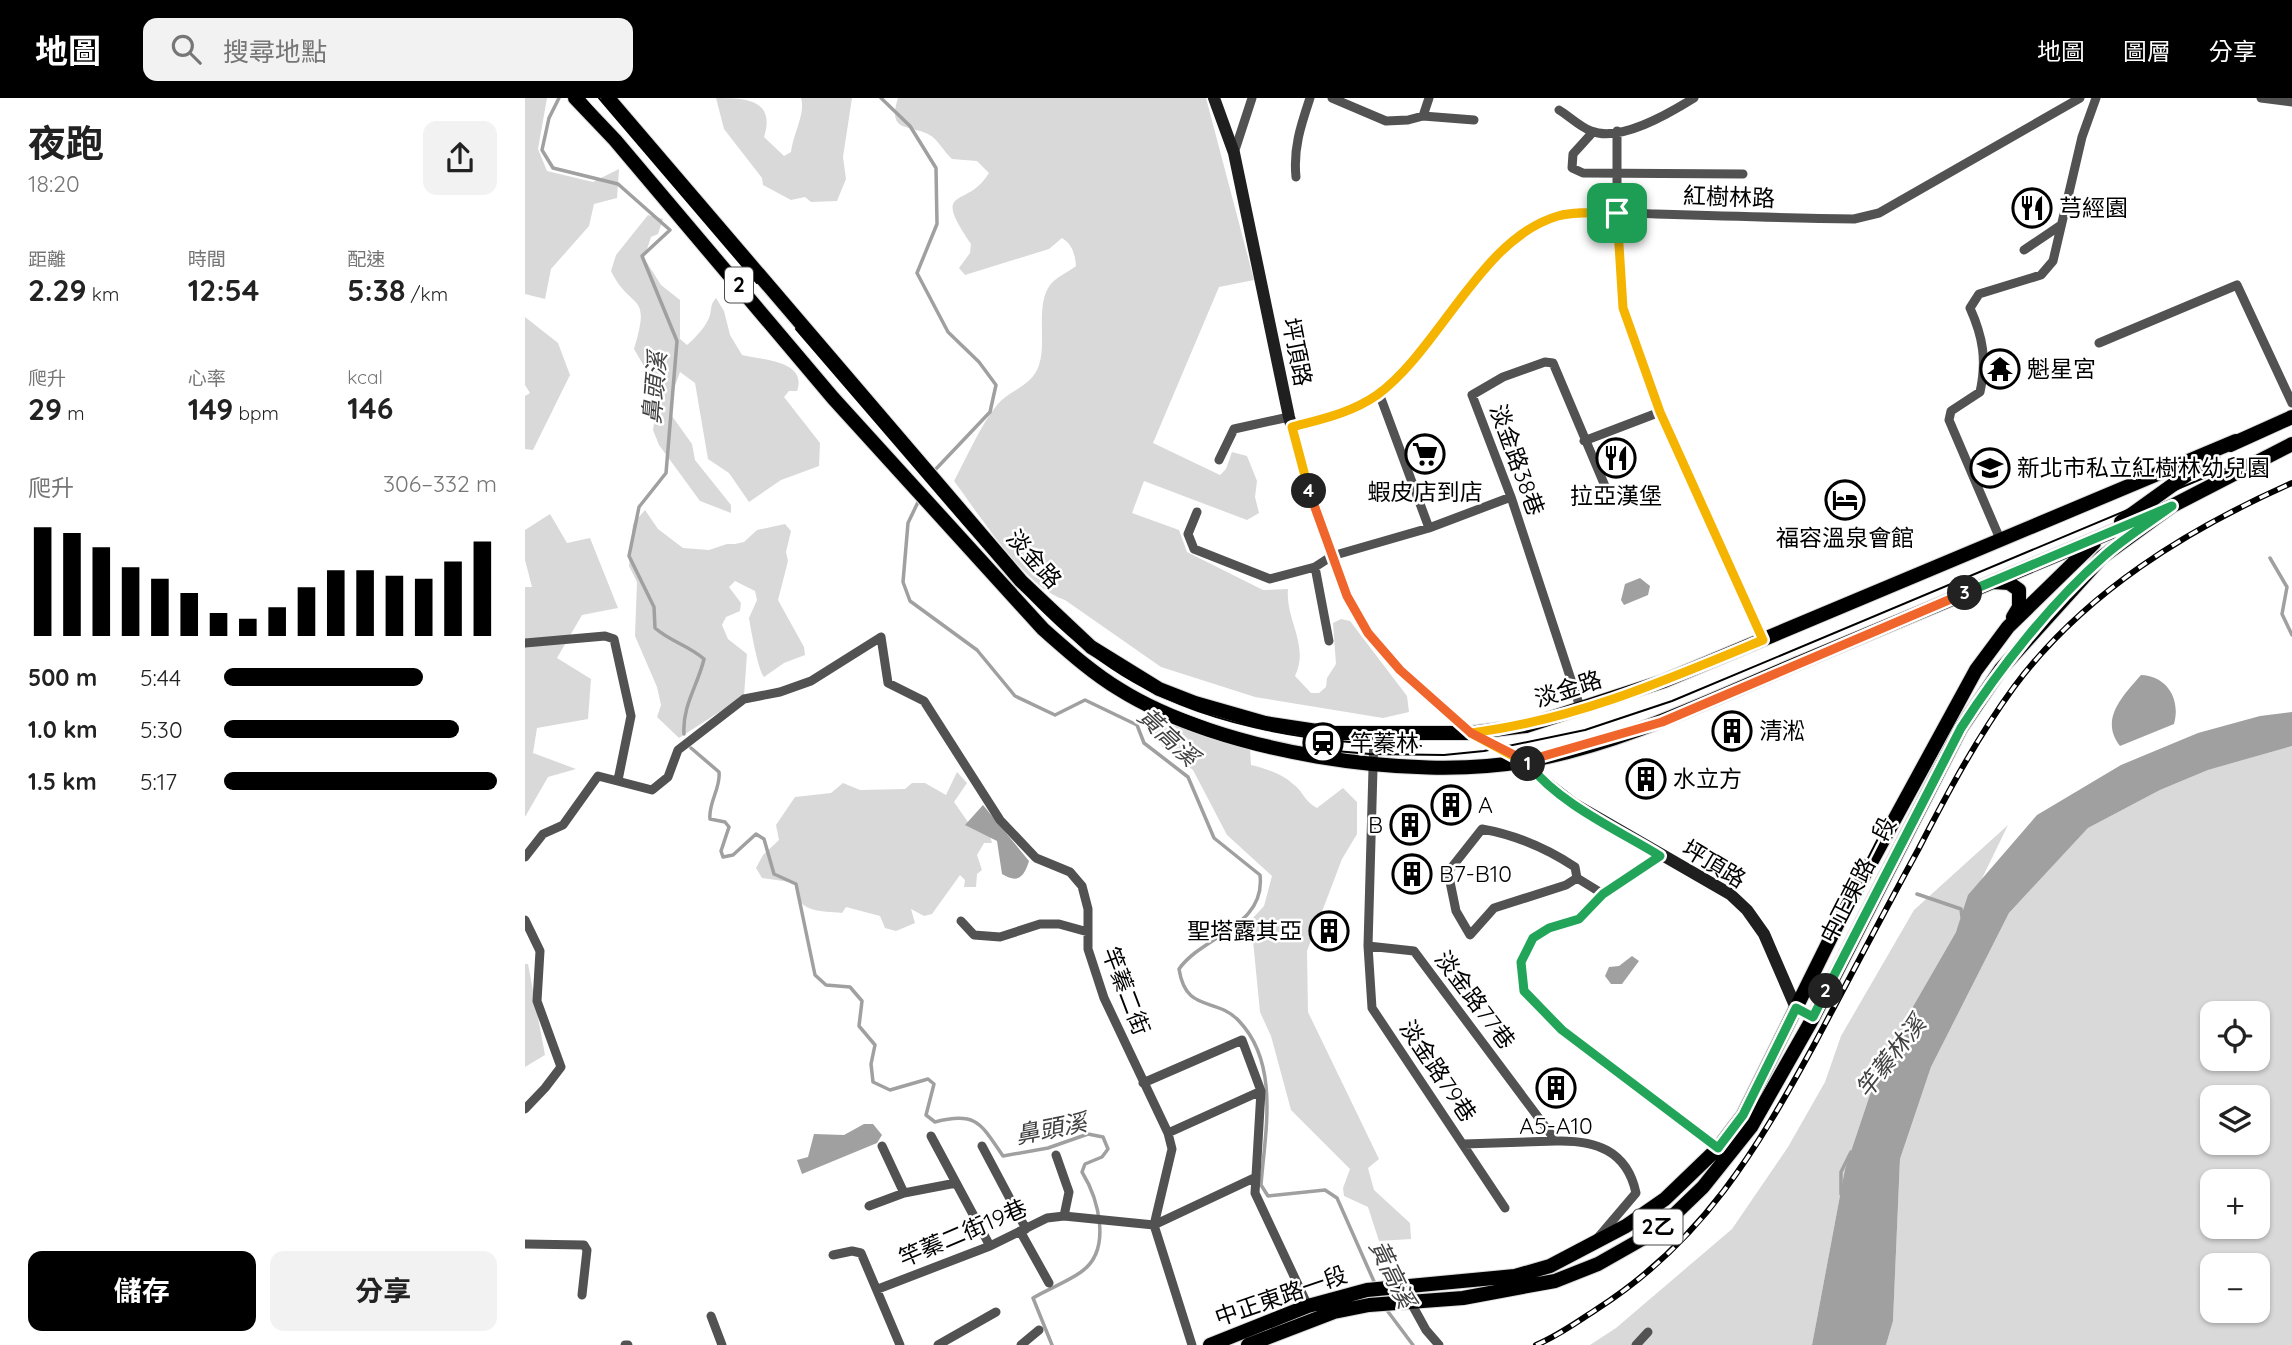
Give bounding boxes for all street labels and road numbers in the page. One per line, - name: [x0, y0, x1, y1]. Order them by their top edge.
- street label: 紅樹林路: [1683, 180, 1775, 213]
- road number: 2: [725, 268, 753, 302]
- street label: 坪頂路: [1277, 315, 1318, 389]
- street label: 淡金路38巷: [1484, 400, 1551, 520]
- street label: 淡金路: [1001, 523, 1068, 594]
- street label: 淡金路: [1531, 664, 1605, 713]
- street label: 中正東路一段: [1813, 812, 1902, 948]
- street label: 坪頂路: [1677, 833, 1751, 894]
- street label: 竿蓁二街: [1096, 943, 1156, 1039]
- street label: 淡金路77巷: [1429, 945, 1522, 1055]
- street label: 淡金路79巷: [1394, 1014, 1483, 1127]
- street label: 竿蓁二街19巷: [894, 1193, 1031, 1273]
- road number: 2乙: [1633, 1210, 1683, 1244]
- street label: 中正東路一段: [1211, 1259, 1351, 1332]

